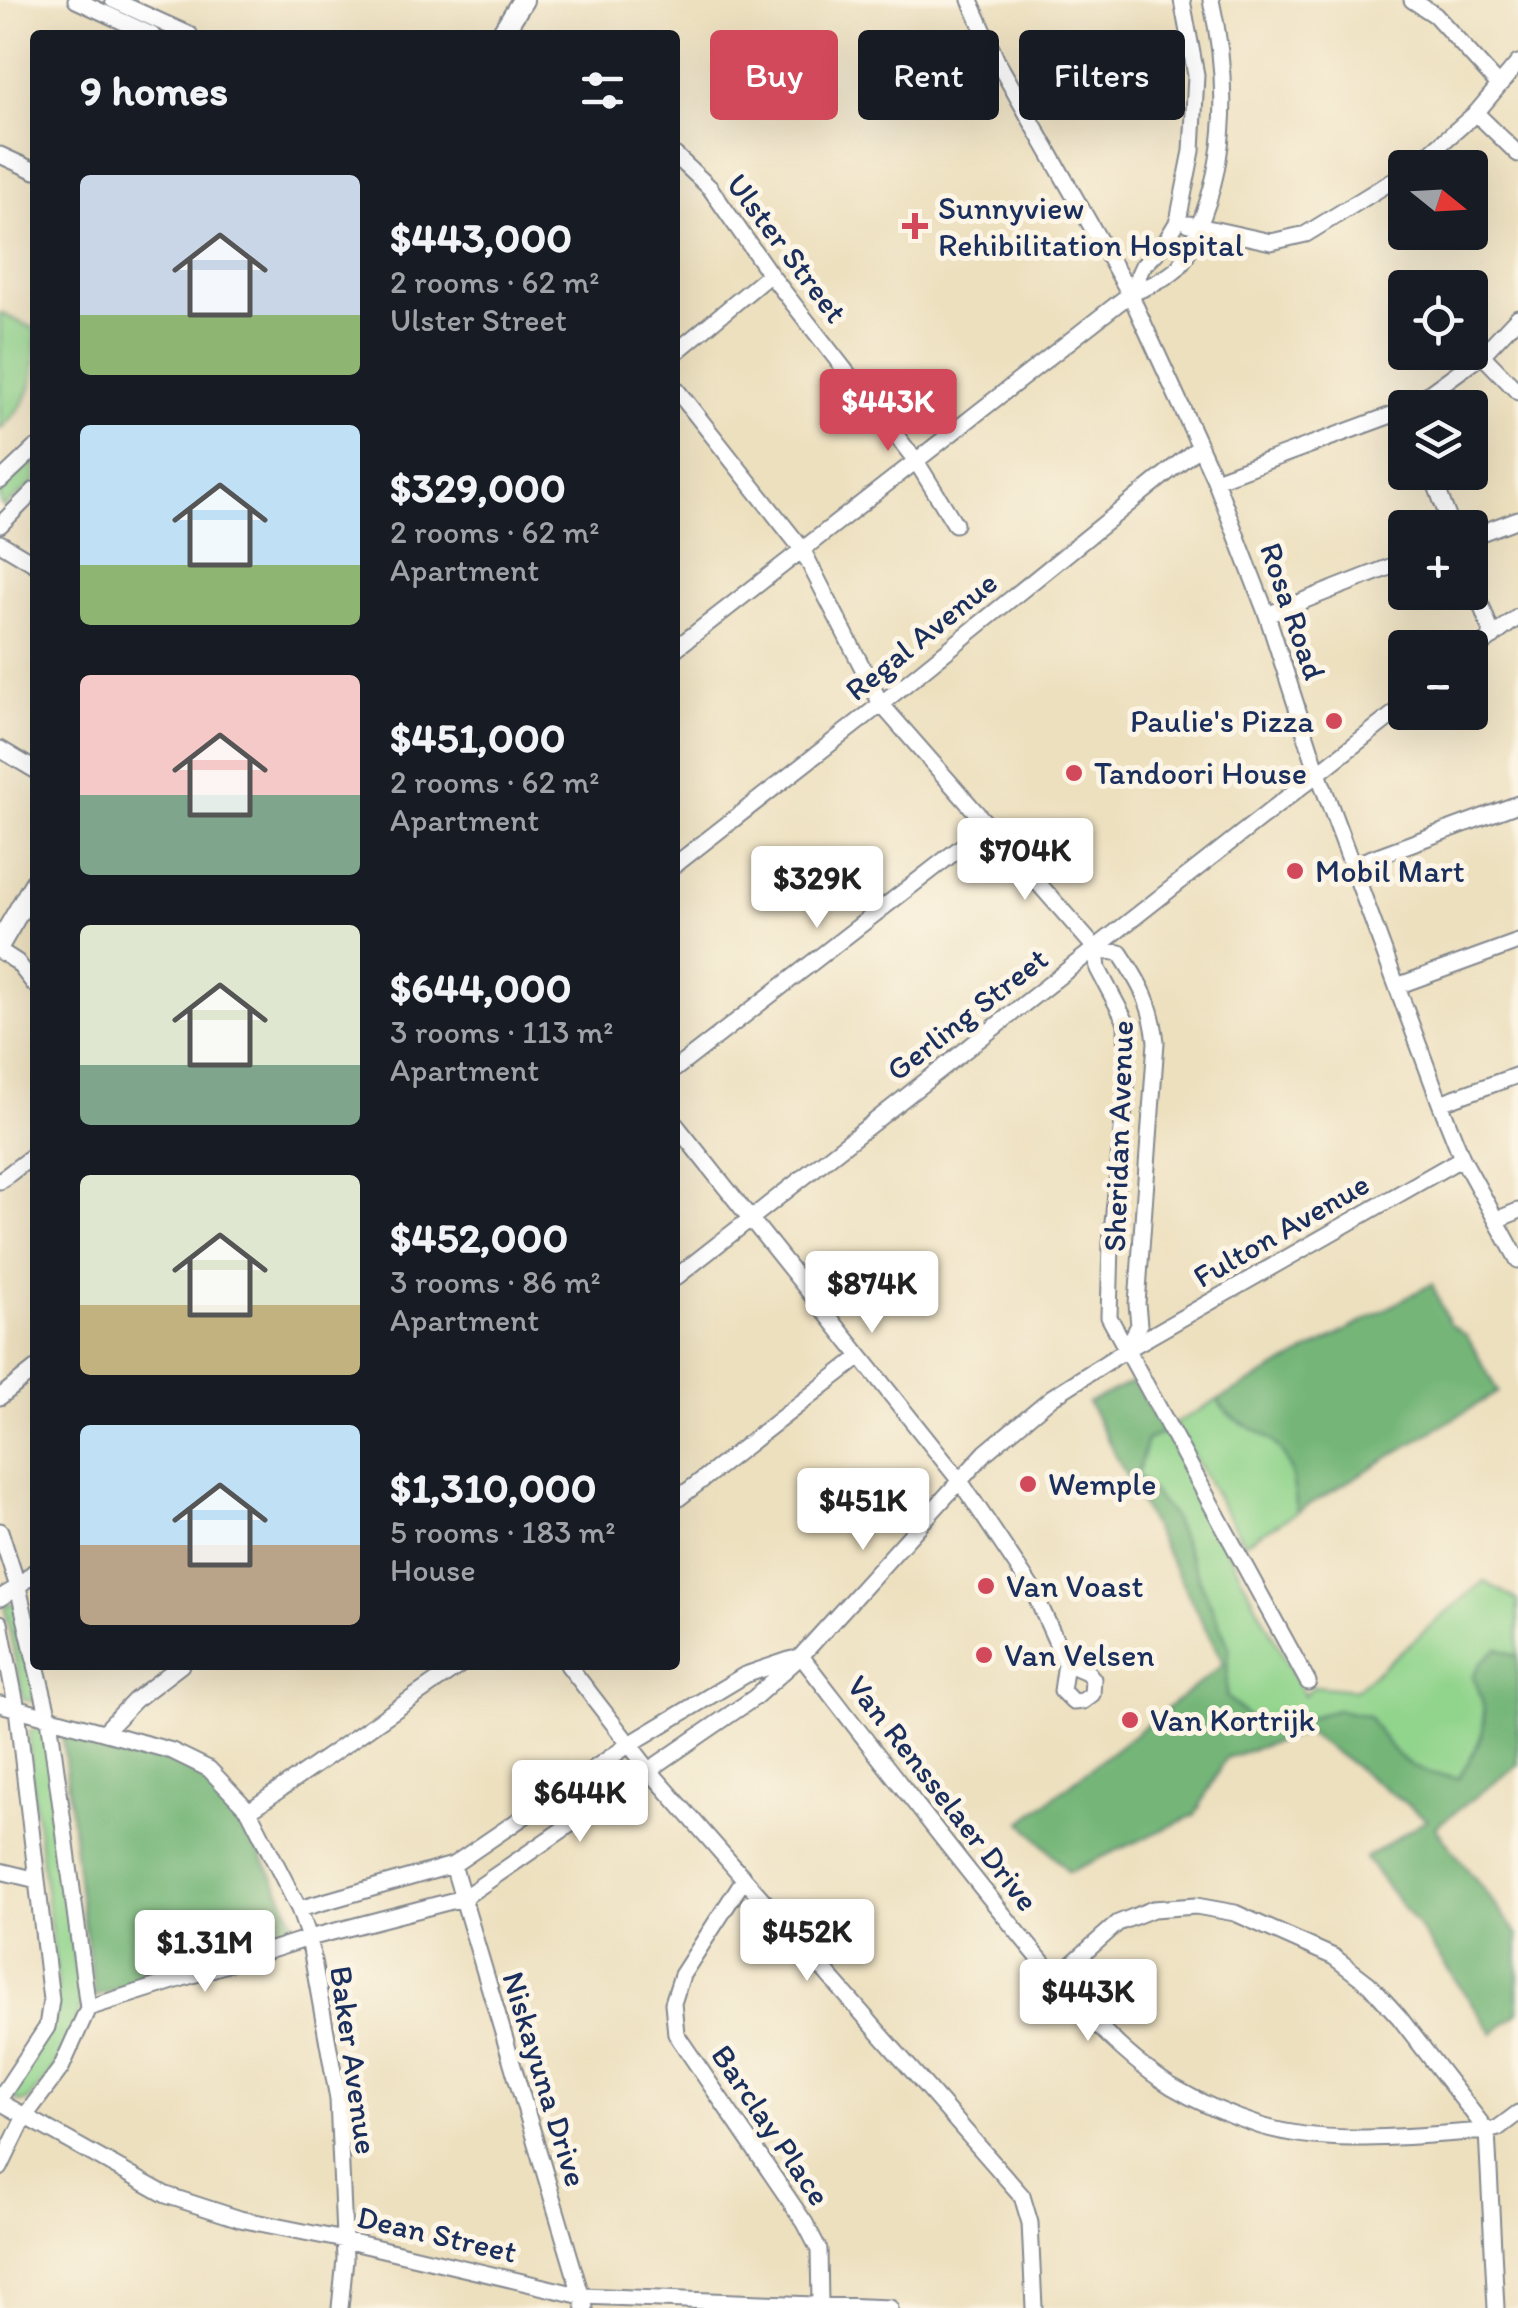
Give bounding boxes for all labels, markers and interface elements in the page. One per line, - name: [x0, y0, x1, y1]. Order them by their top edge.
- chip: Buy: [710, 30, 838, 120]
- chip: Rent: [858, 30, 999, 120]
- chip: Filters: [1019, 30, 1185, 120]
- icon: filters: [575, 63, 630, 118]
- text: 9 homes: [80, 65, 228, 116]
- north arrow: [1388, 150, 1488, 250]
- map controls: [1388, 150, 1488, 730]
- street label: Ulster Street: [719, 166, 855, 330]
- place label: Sunnyview Rehibilitation Hospital: [938, 189, 1244, 264]
- text: $443,000: [390, 212, 572, 263]
- marker: Sunnyview Rehibilitation Hospital: [902, 213, 928, 239]
- icon: home: [160, 215, 280, 335]
- text: 2 rooms · 62 m²: [390, 263, 599, 301]
- button: locate: [1388, 270, 1488, 370]
- text: Ulster Street: [390, 301, 567, 339]
- pin: $443K: [818, 369, 958, 454]
- text: $443K: [842, 382, 934, 420]
- button: layers: [1388, 390, 1488, 490]
- text: $329,000: [390, 462, 566, 513]
- icon: home: [160, 465, 280, 585]
- button: +: [1388, 510, 1488, 610]
- text: 2 rooms · 62 m²: [390, 513, 599, 551]
- street label: Rosa Road: [1252, 537, 1334, 685]
- text: Apartment: [390, 551, 539, 589]
- street label: Regal Avenue: [837, 563, 1005, 709]
- button: −: [1388, 630, 1488, 730]
- place label: Paulie's Pizza: [1130, 702, 1314, 740]
- marker: Paulie's Pizza: [1323, 710, 1345, 732]
- text: $451,000: [390, 712, 566, 763]
- icon: home: [160, 715, 280, 835]
- place label: Tandoori House: [1094, 754, 1307, 792]
- marker: Tandoori House: [1063, 762, 1085, 784]
- text: 2 rooms · 62 m²: [390, 763, 599, 801]
- text: Apartment: [390, 801, 539, 839]
- pin: $704K: [955, 818, 1095, 903]
- text: $704K: [979, 831, 1071, 869]
- pin: $329K: [747, 846, 887, 931]
- place label: Mobil Mart: [1315, 852, 1465, 890]
- text: $329K: [773, 859, 861, 897]
- marker: Mobil Mart: [1284, 860, 1306, 882]
- street label: Gerling Street: [879, 939, 1055, 1089]
- text: $644,000: [390, 962, 572, 1013]
- icon: home: [160, 965, 280, 1085]
- text: 3 rooms · 113 m²: [390, 1013, 613, 1051]
- street label: Sheridan Avenue: [1095, 1020, 1141, 1252]
- text: Apartment: [390, 1051, 539, 1089]
- street label: Fulton Avenue: [1186, 1164, 1376, 1296]
- text: $452,000: [390, 1212, 568, 1263]
- icon: home: [160, 1215, 280, 1335]
- pin: $874K: [802, 1251, 942, 1336]
- text: 3 rooms · 86 m²: [390, 1263, 601, 1301]
- text: $874K: [827, 1264, 917, 1302]
- text: Apartment: [390, 1301, 539, 1339]
- text: $1,310,000: [390, 1462, 597, 1513]
- icon: home: [160, 1465, 280, 1585]
- place label: Wemple: [1048, 1465, 1156, 1503]
- pin: $451K: [793, 1468, 933, 1553]
- marker: Wemple: [1017, 1473, 1039, 1495]
- text: $451K: [819, 1481, 907, 1519]
- text: 5 rooms · 183 m²: [390, 1513, 616, 1551]
- text: House: [390, 1551, 476, 1589]
- place label: Van Voast: [1006, 1567, 1143, 1605]
- marker: Van Voast: [975, 1575, 997, 1597]
- place label: Van Velsen: [1004, 1636, 1155, 1674]
- marker: Van Velsen: [973, 1644, 995, 1666]
- street label: Van Rensselaer Drive: [839, 1668, 1047, 1918]
- place label: Van Kortrijk: [1150, 1701, 1316, 1739]
- marker: Van Kortrijk: [1119, 1709, 1141, 1731]
- pin: $644K: [510, 1760, 650, 1845]
- text: $644K: [534, 1773, 626, 1811]
- pin: $452K: [737, 1899, 877, 1984]
- pin: $1.31M: [124, 1910, 286, 1995]
- text: $452K: [762, 1912, 852, 1950]
- text: $1.31M: [157, 1923, 253, 1961]
- pin: $443K: [1018, 1959, 1158, 2044]
- street label: Baker Avenue: [322, 1963, 386, 2157]
- street label: Niskayuna Drive: [494, 1967, 596, 2191]
- text: $443K: [1042, 1972, 1134, 2010]
- street label: Barclay Place: [703, 2037, 839, 2213]
- street label: Dean Street: [353, 2197, 521, 2271]

